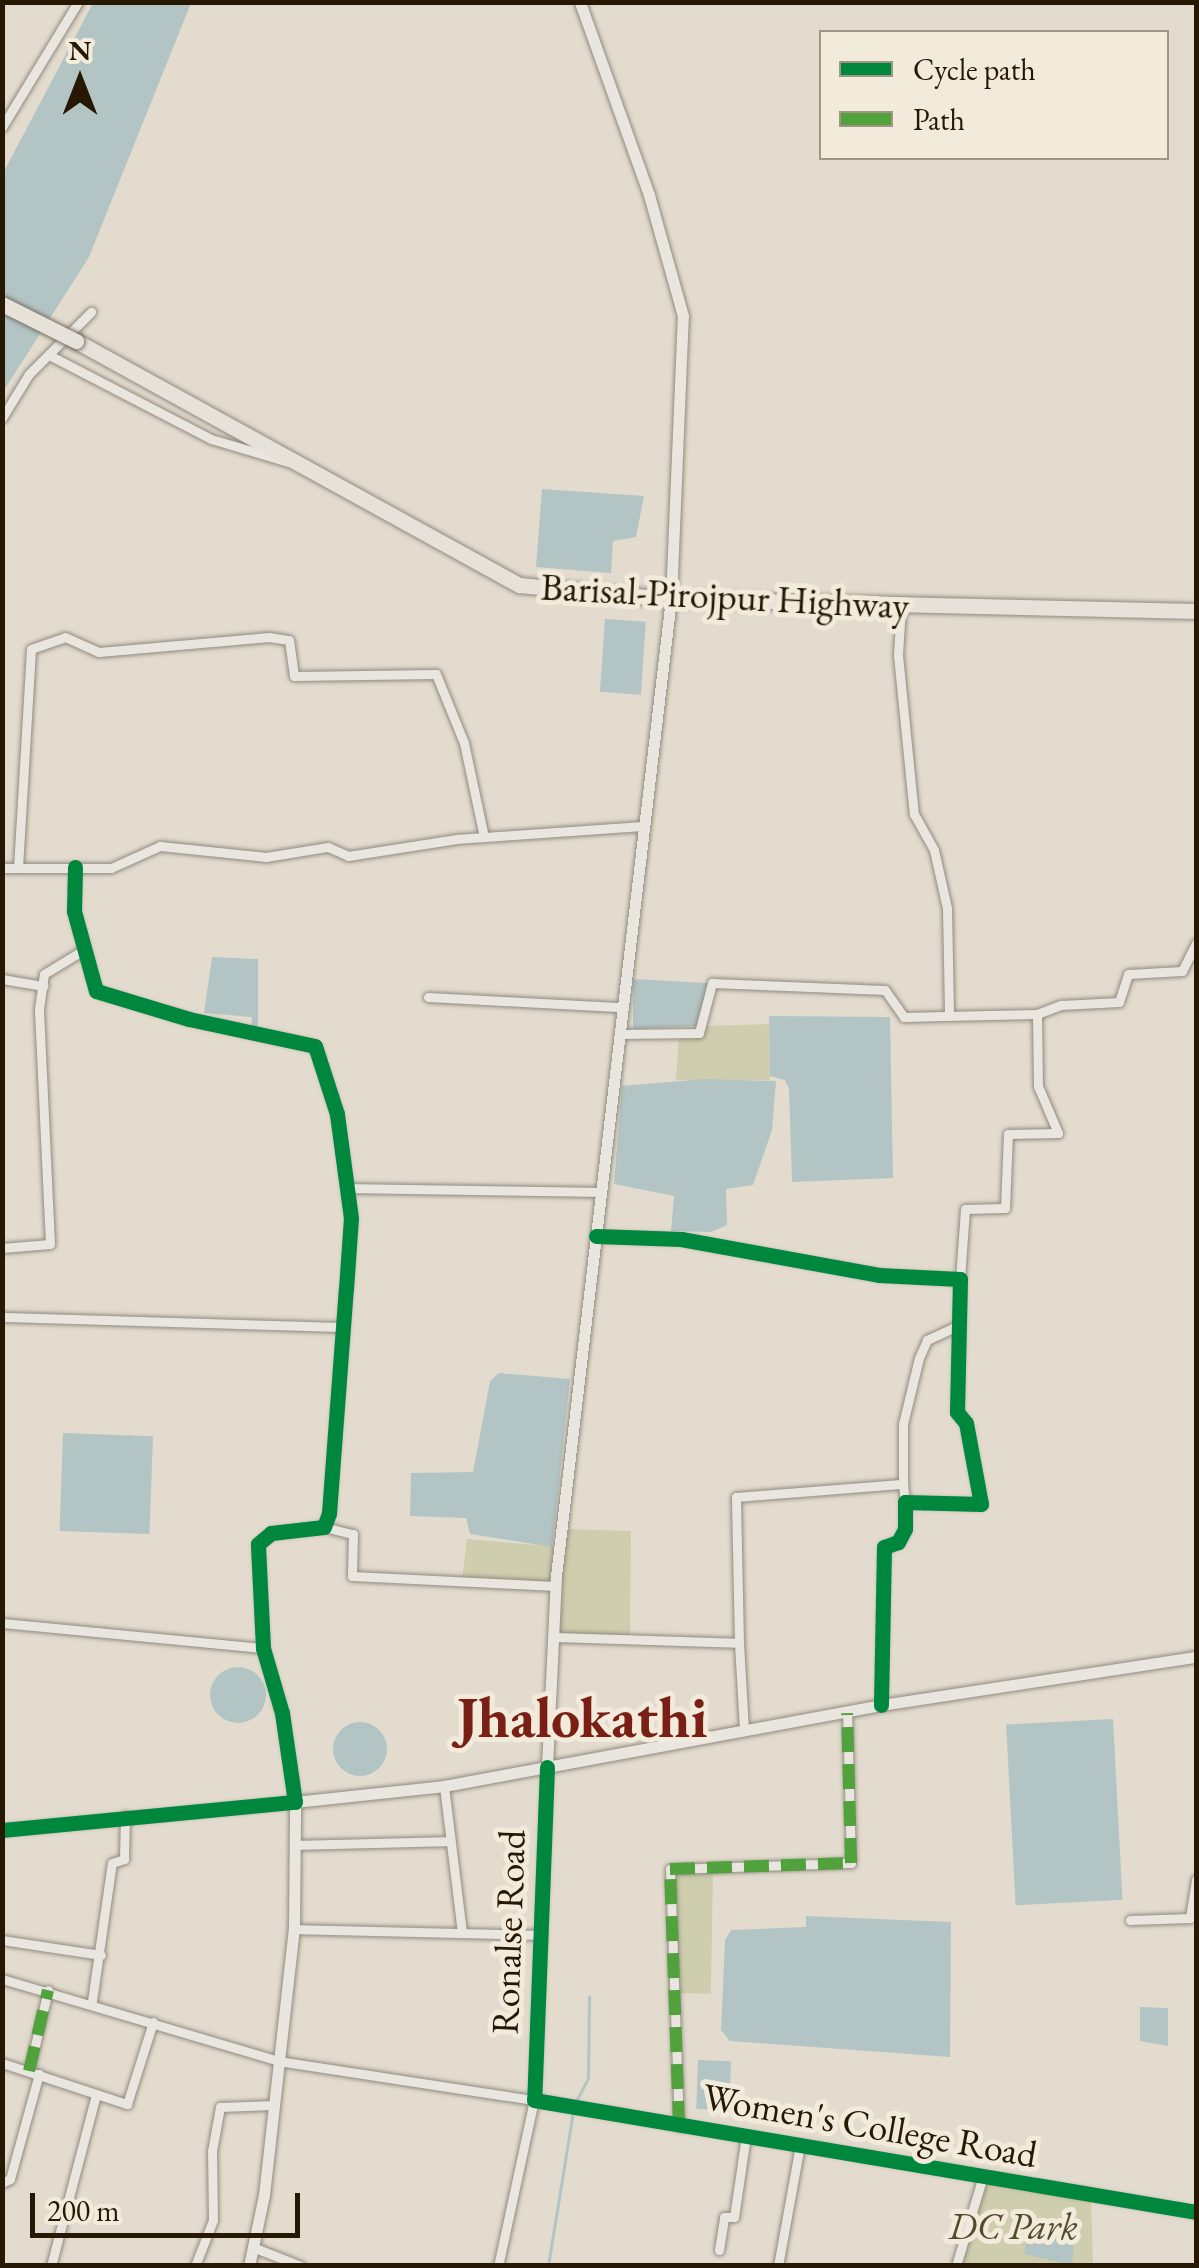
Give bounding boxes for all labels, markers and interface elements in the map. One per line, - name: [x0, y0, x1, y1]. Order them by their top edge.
- north arrow: [30, 30, 130, 130]
- legend: [819, 30, 1169, 160]
- text: N: [69, 32, 91, 68]
- text: Cycle path: [913, 50, 1036, 89]
- text: Path: [913, 100, 965, 139]
- street label: Barisal-Pirojpur Highway: [540, 564, 910, 628]
- district label: Jhalokathi: [456, 1682, 708, 1752]
- street label: Ronalse Road: [482, 1829, 534, 2035]
- street label: Women's College Road: [699, 2073, 1041, 2177]
- scale bar: [35, 2173, 305, 2235]
- text: 200 m: [47, 2191, 120, 2230]
- park label: DC Park: [948, 2203, 1078, 2249]

